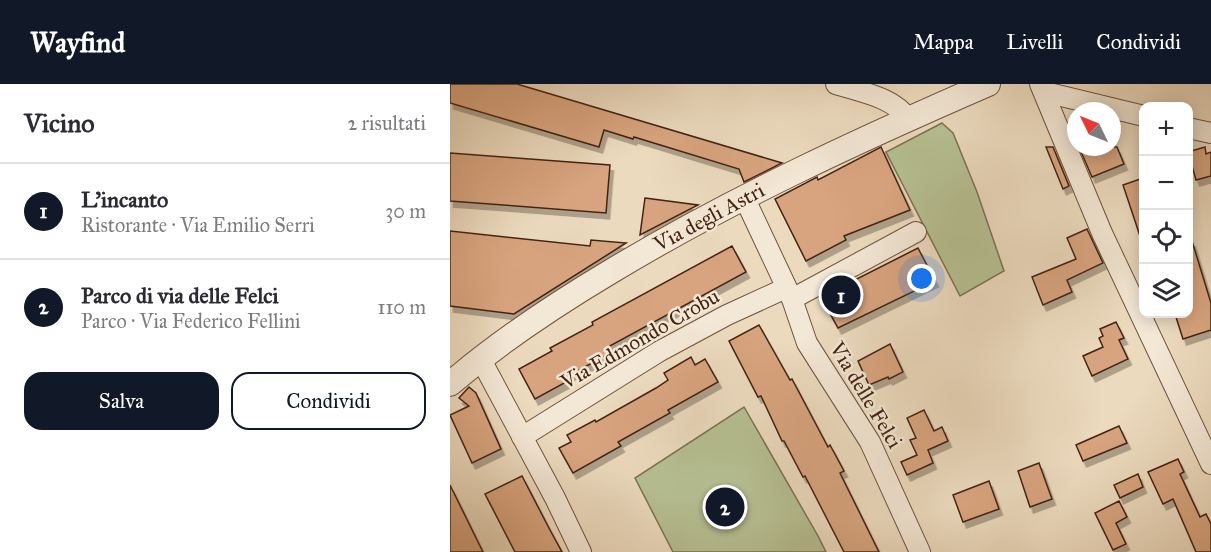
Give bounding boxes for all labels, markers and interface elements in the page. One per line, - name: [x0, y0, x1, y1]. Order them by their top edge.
- text: Wayfind: [30, 25, 125, 60]
- text: Mappa: [913, 29, 974, 55]
- text: Livelli: [1007, 29, 1063, 55]
- text: Condividi: [1096, 29, 1181, 55]
- north arrow: [1067, 102, 1121, 156]
- map controls: [1139, 102, 1193, 318]
- button: +: [1139, 102, 1193, 156]
- text: Vicino: [24, 107, 95, 139]
- text: 2 risultati: [347, 111, 426, 135]
- button: −: [1139, 156, 1193, 210]
- street label: Via degli Astri: [648, 177, 769, 258]
- text: L'incanto: [81, 186, 168, 213]
- text: 1: [40, 199, 47, 223]
- text: 30 m: [385, 199, 426, 223]
- button: locate: [1139, 210, 1193, 264]
- text: Ristorante · Via Emilio Serri: [81, 213, 315, 237]
- your location: [907, 264, 936, 293]
- button: layers: [1139, 264, 1193, 318]
- pin: 1: [822, 272, 860, 318]
- text: Parco di via delle Felci: [81, 282, 279, 309]
- street label: Via Edmondo Crobu: [555, 283, 724, 395]
- text: 2: [39, 295, 48, 319]
- text: 110 m: [378, 295, 426, 319]
- text: Parco · Via Federico Fellini: [81, 309, 301, 333]
- street label: Via delle Felci: [823, 336, 908, 453]
- button: Salva: [24, 372, 219, 430]
- button: Condividi: [231, 372, 426, 430]
- pin: 2: [706, 484, 744, 530]

